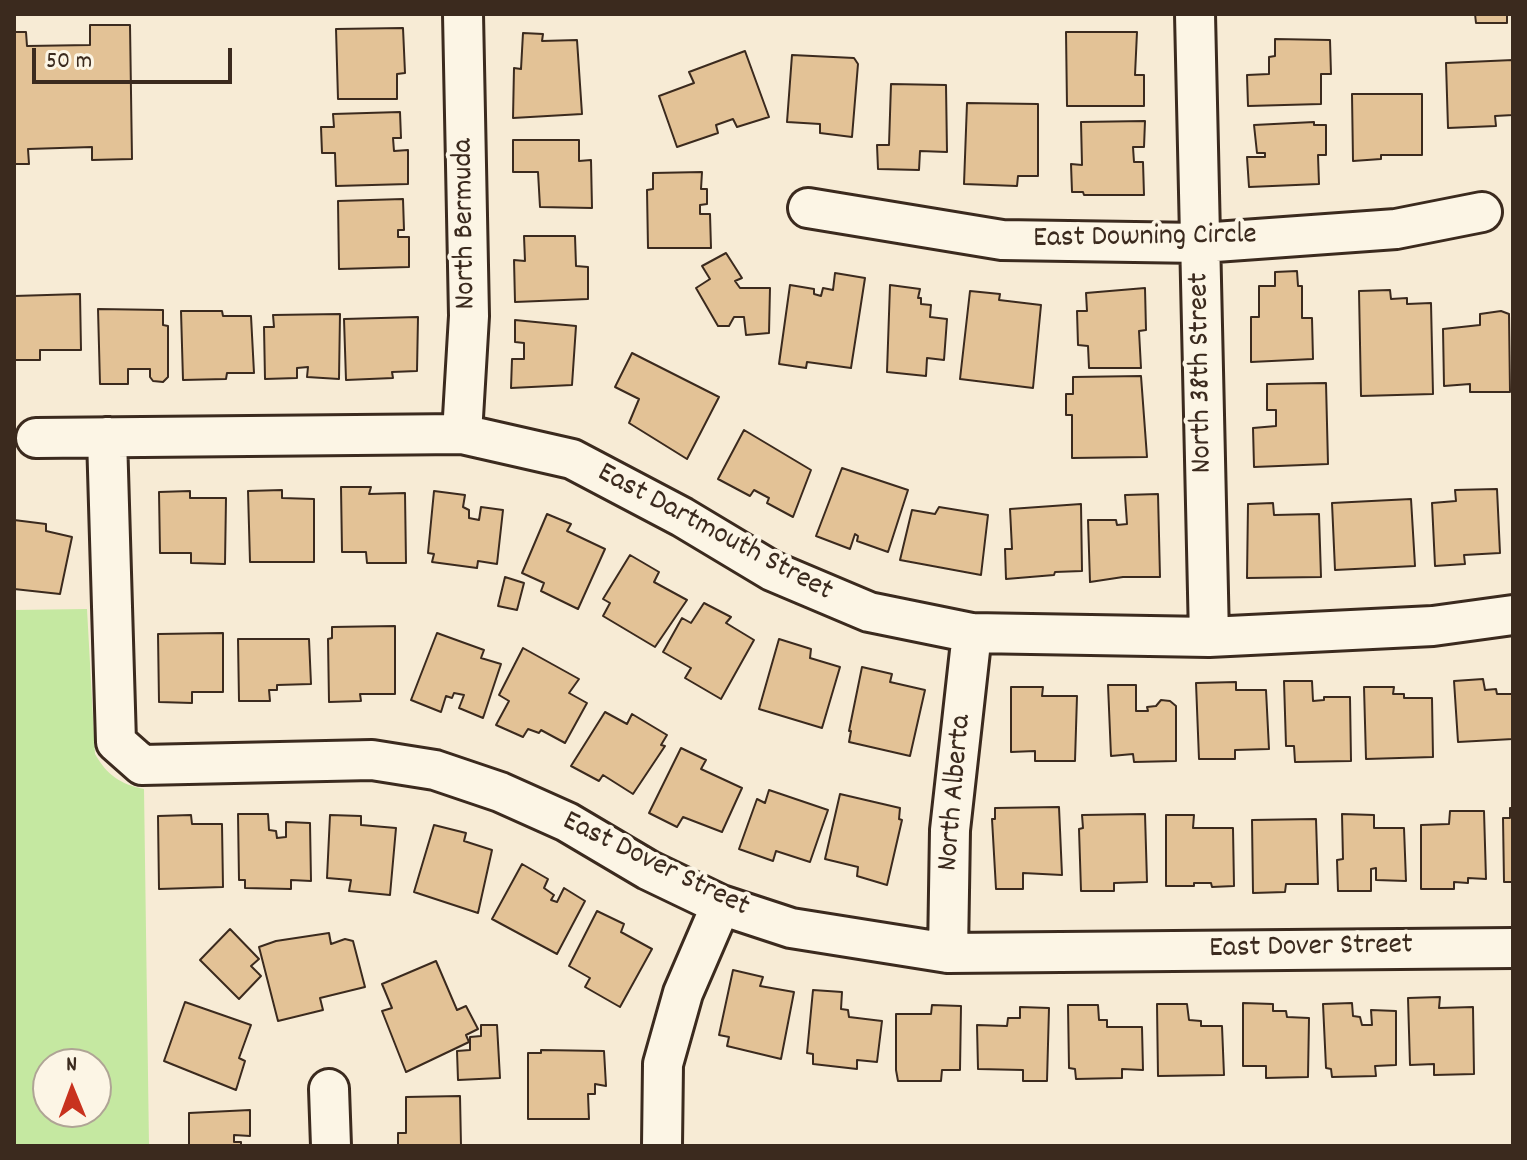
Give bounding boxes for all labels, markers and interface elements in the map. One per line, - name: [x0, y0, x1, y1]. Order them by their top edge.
- scale bar: [36, 32, 236, 82]
- text: 50 m: [46, 45, 92, 79]
- street label: North Bermuda: [448, 138, 486, 310]
- street label: East Downing Circle: [1033, 219, 1257, 259]
- street label: North 38th Street: [1183, 272, 1223, 474]
- street label: East Dartmouth Street: [590, 457, 838, 611]
- street label: North Alberta: [932, 713, 982, 873]
- street label: East Dover Street: [556, 805, 754, 927]
- street label: East Dover Street: [1209, 929, 1413, 969]
- north arrow: [32, 1048, 112, 1128]
- text: N: [66, 1050, 77, 1081]

